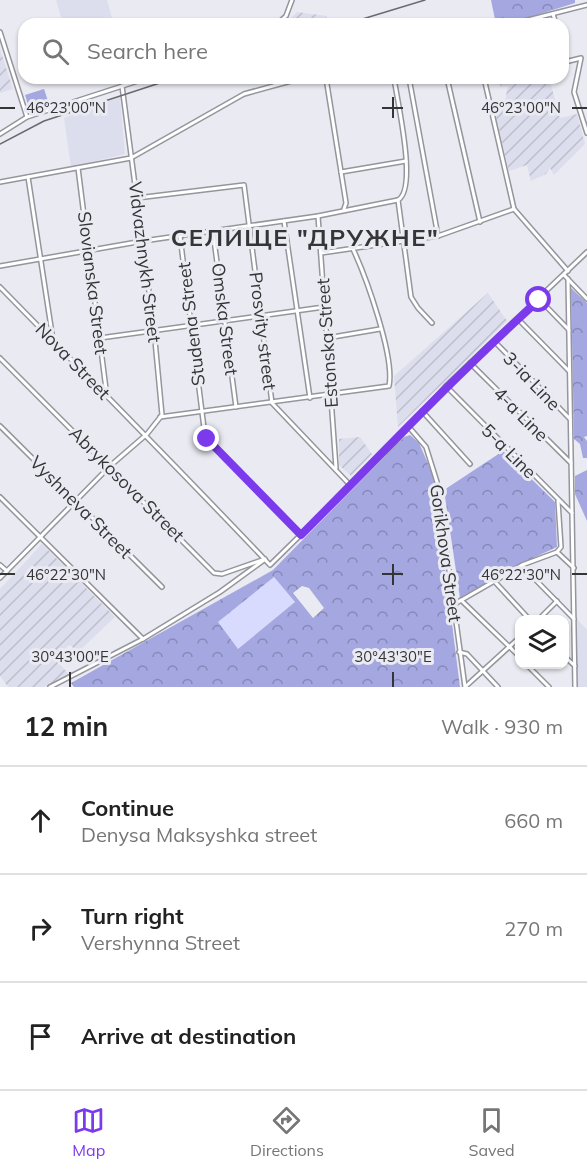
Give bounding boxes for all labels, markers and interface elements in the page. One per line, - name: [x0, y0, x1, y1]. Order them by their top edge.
- search box: [18, 18, 569, 84]
- icon: search: [39, 35, 72, 68]
- text: Search here: [87, 37, 208, 65]
- text: 46°23'00"N: [26, 98, 106, 117]
- text: 46°23'00"N: [481, 98, 561, 117]
- street label: Vidvazhnykh Street: [124, 180, 166, 344]
- street label: Slovianska Street: [73, 210, 113, 356]
- district label: СЕЛИЩЕ "ДРУЖНЕ": [171, 222, 439, 252]
- street label: Studena Street: [172, 261, 210, 387]
- street label: Omska Street: [207, 261, 243, 377]
- street label: Prosvity street: [244, 271, 282, 391]
- street label: Estonska Street: [311, 278, 343, 408]
- route start: [525, 286, 551, 312]
- street label: Nova Street: [31, 318, 115, 404]
- street label: 3-ia Line: [498, 347, 566, 415]
- street label: 4-a Line: [489, 382, 553, 446]
- street label: 5-a Line: [477, 419, 541, 483]
- street label: Abrykosova Street: [65, 422, 189, 546]
- route end: [193, 425, 219, 451]
- street label: Vyshneva Street: [25, 451, 137, 563]
- street label: Gorikhova Street: [425, 483, 467, 623]
- text: 46°22'30"N: [26, 565, 106, 584]
- text: 46°22'30"N: [481, 565, 561, 584]
- map controls: [515, 615, 569, 669]
- button: layers: [515, 615, 569, 669]
- text: 30°43'00"E: [31, 647, 109, 666]
- text: 30°43'30"E: [354, 647, 432, 666]
- text: 12 min: [24, 710, 108, 743]
- text: Walk · 930 m: [441, 714, 563, 739]
- text: Continue: [81, 794, 174, 822]
- icon: ahead: [24, 804, 57, 837]
- text: 660 m: [504, 808, 563, 833]
- text: Denysa Maksyshka street: [81, 822, 317, 847]
- text: Turn right: [81, 902, 184, 930]
- icon: right: [24, 912, 57, 945]
- text: 270 m: [504, 916, 563, 941]
- text: Vershynna Street: [81, 930, 240, 955]
- icon: arrive: [24, 1020, 57, 1053]
- text: Arrive at destination: [81, 1022, 296, 1050]
- tab: Map: [72, 1104, 105, 1160]
- tab: Directions: [250, 1104, 324, 1160]
- tab: Saved: [469, 1104, 515, 1160]

